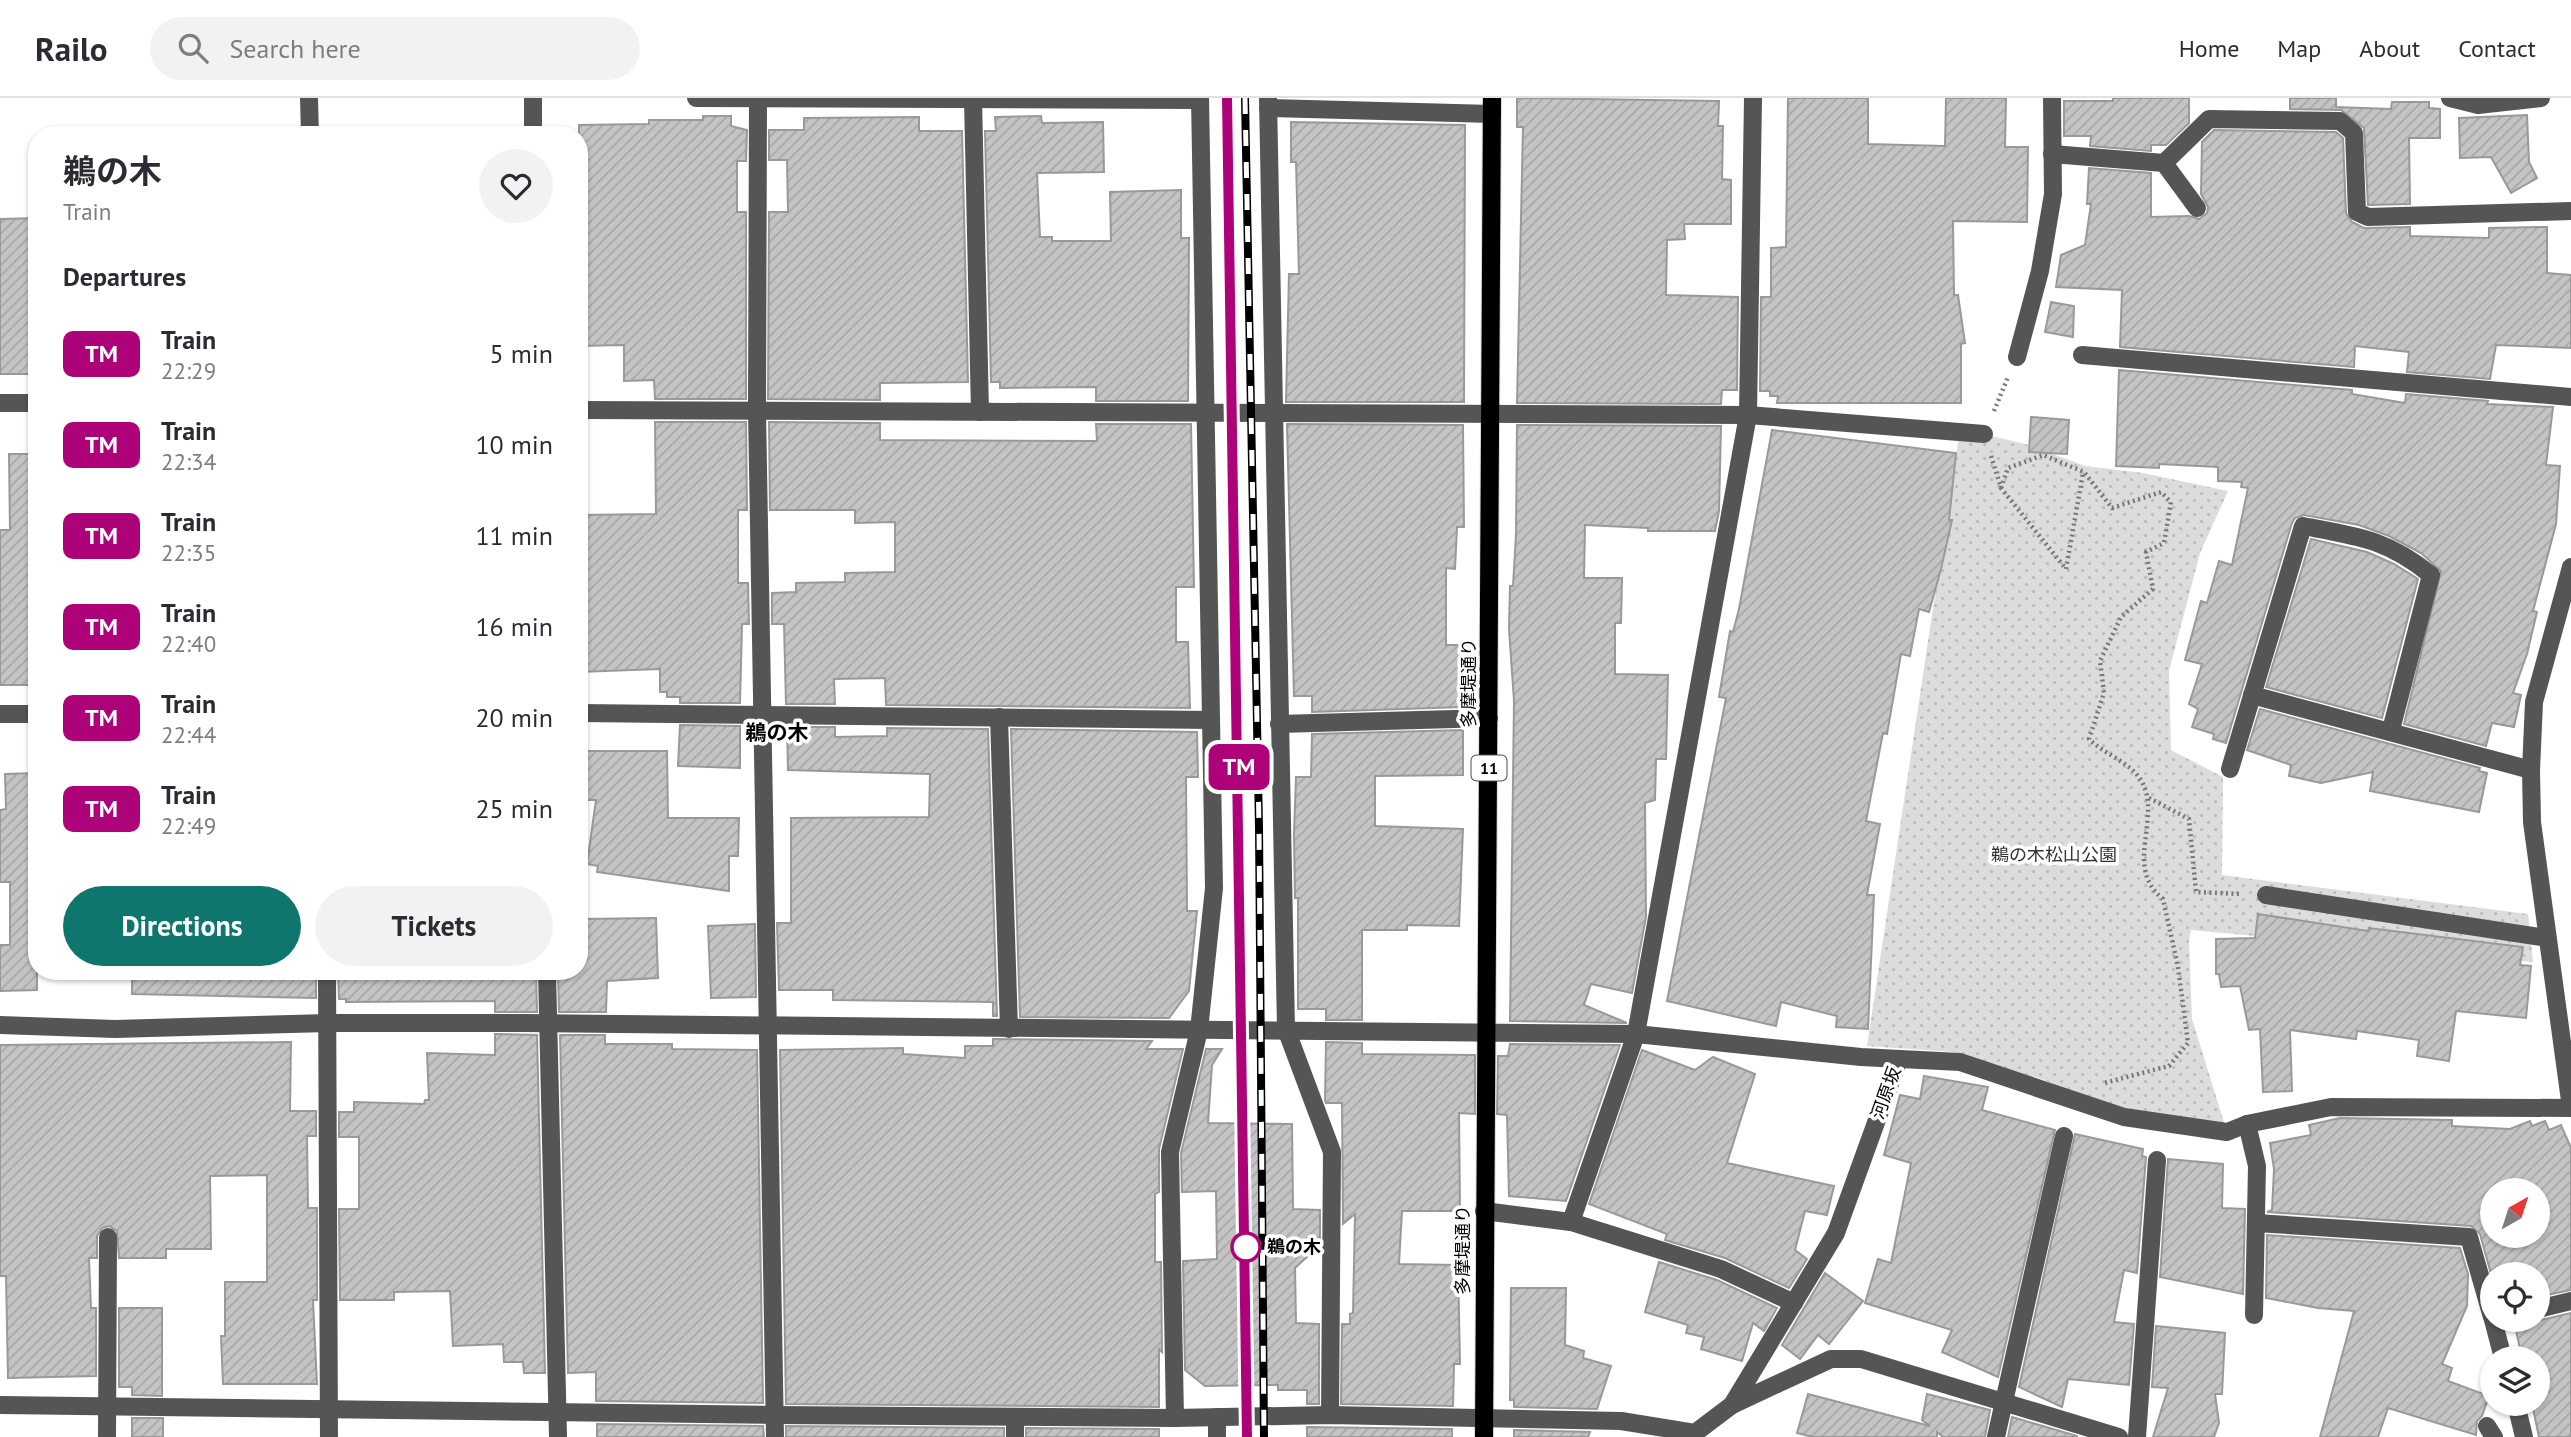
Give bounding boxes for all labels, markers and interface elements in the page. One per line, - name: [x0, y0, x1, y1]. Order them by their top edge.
- search box: [150, 17, 640, 80]
- text: Railo: [35, 27, 108, 70]
- icon: search: [174, 29, 212, 67]
- text: Search here: [230, 32, 361, 65]
- text: Home: [2179, 33, 2239, 64]
- text: Map: [2277, 33, 2321, 64]
- text: About: [2359, 33, 2420, 64]
- text: Contact: [2458, 33, 2536, 64]
- text: 鵜の木: [63, 149, 162, 192]
- button: heart: [479, 149, 553, 223]
- text: Train: [63, 197, 111, 226]
- text: Departures: [63, 260, 186, 293]
- text: Train: [161, 323, 216, 356]
- text: 5 min: [490, 337, 553, 370]
- text: TM: [85, 338, 118, 369]
- text: 22:29: [161, 356, 216, 385]
- text: Train: [161, 414, 216, 447]
- text: 10 min: [475, 428, 553, 461]
- text: TM: [85, 429, 118, 460]
- text: 22:34: [161, 447, 216, 476]
- text: Train: [161, 505, 216, 538]
- text: 11 min: [475, 519, 553, 552]
- text: TM: [85, 520, 118, 551]
- text: 22:35: [161, 538, 216, 567]
- text: Train: [161, 596, 216, 629]
- text: 16 min: [475, 610, 553, 643]
- text: TM: [85, 611, 118, 642]
- text: 22:40: [161, 629, 216, 658]
- street label: 多摩堤通り: [1457, 638, 1480, 728]
- text: Train: [161, 687, 216, 720]
- text: 20 min: [475, 701, 553, 734]
- text: TM: [85, 702, 118, 733]
- district label: 鵜の木: [746, 719, 809, 746]
- text: 22:44: [161, 720, 216, 749]
- line badge: TM: [1208, 744, 1270, 790]
- text: TM: [1223, 751, 1255, 782]
- road number: 11: [1472, 755, 1506, 780]
- text: Train: [161, 778, 216, 811]
- text: 25 min: [475, 792, 553, 825]
- text: TM: [85, 793, 118, 824]
- text: 22:49: [161, 811, 216, 840]
- park label: 鵜の木松山公園: [1991, 843, 2117, 866]
- button: Directions: [63, 886, 301, 966]
- button: Tickets: [315, 886, 553, 966]
- street label: 河原坂: [1865, 1064, 1906, 1122]
- north arrow: [2480, 1178, 2550, 1248]
- map controls: [2480, 1178, 2550, 1416]
- street label: 多摩堤通り: [1451, 1205, 1474, 1295]
- marker: 鵜の木: [1231, 1232, 1261, 1262]
- place label: 鵜の木: [1267, 1235, 1321, 1258]
- button: locate: [2480, 1262, 2550, 1332]
- button: layers: [2480, 1346, 2550, 1416]

